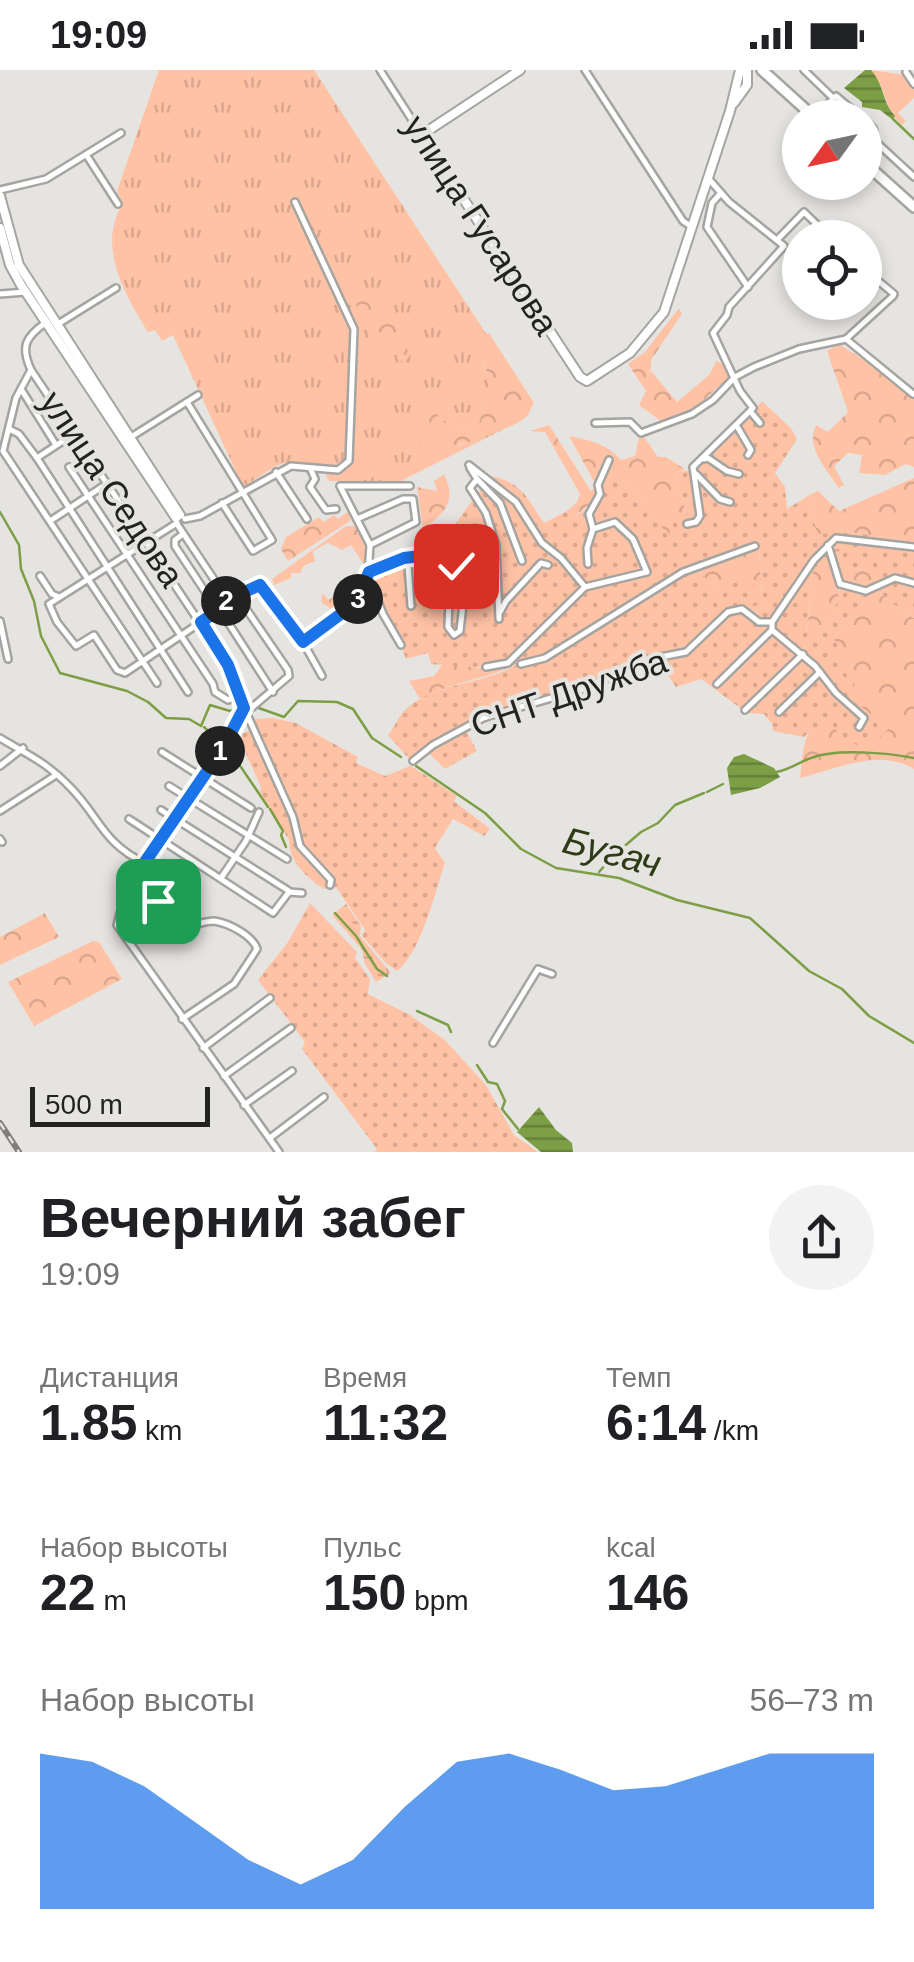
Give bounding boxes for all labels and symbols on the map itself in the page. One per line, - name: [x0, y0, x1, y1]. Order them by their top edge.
- north arrow: [782, 100, 882, 200]
- street label: улица Гусарова: [396, 108, 567, 342]
- street label: улица Седова: [33, 384, 192, 594]
- pin: [414, 524, 499, 609]
- pin: 3: [333, 574, 383, 624]
- pin: 2: [201, 576, 251, 626]
- street label: СНТ Дружба: [466, 641, 673, 744]
- pin: 1: [195, 726, 245, 776]
- water label: Бугач: [559, 819, 665, 885]
- pin: [116, 859, 201, 944]
- scale bar: [30, 1082, 210, 1126]

